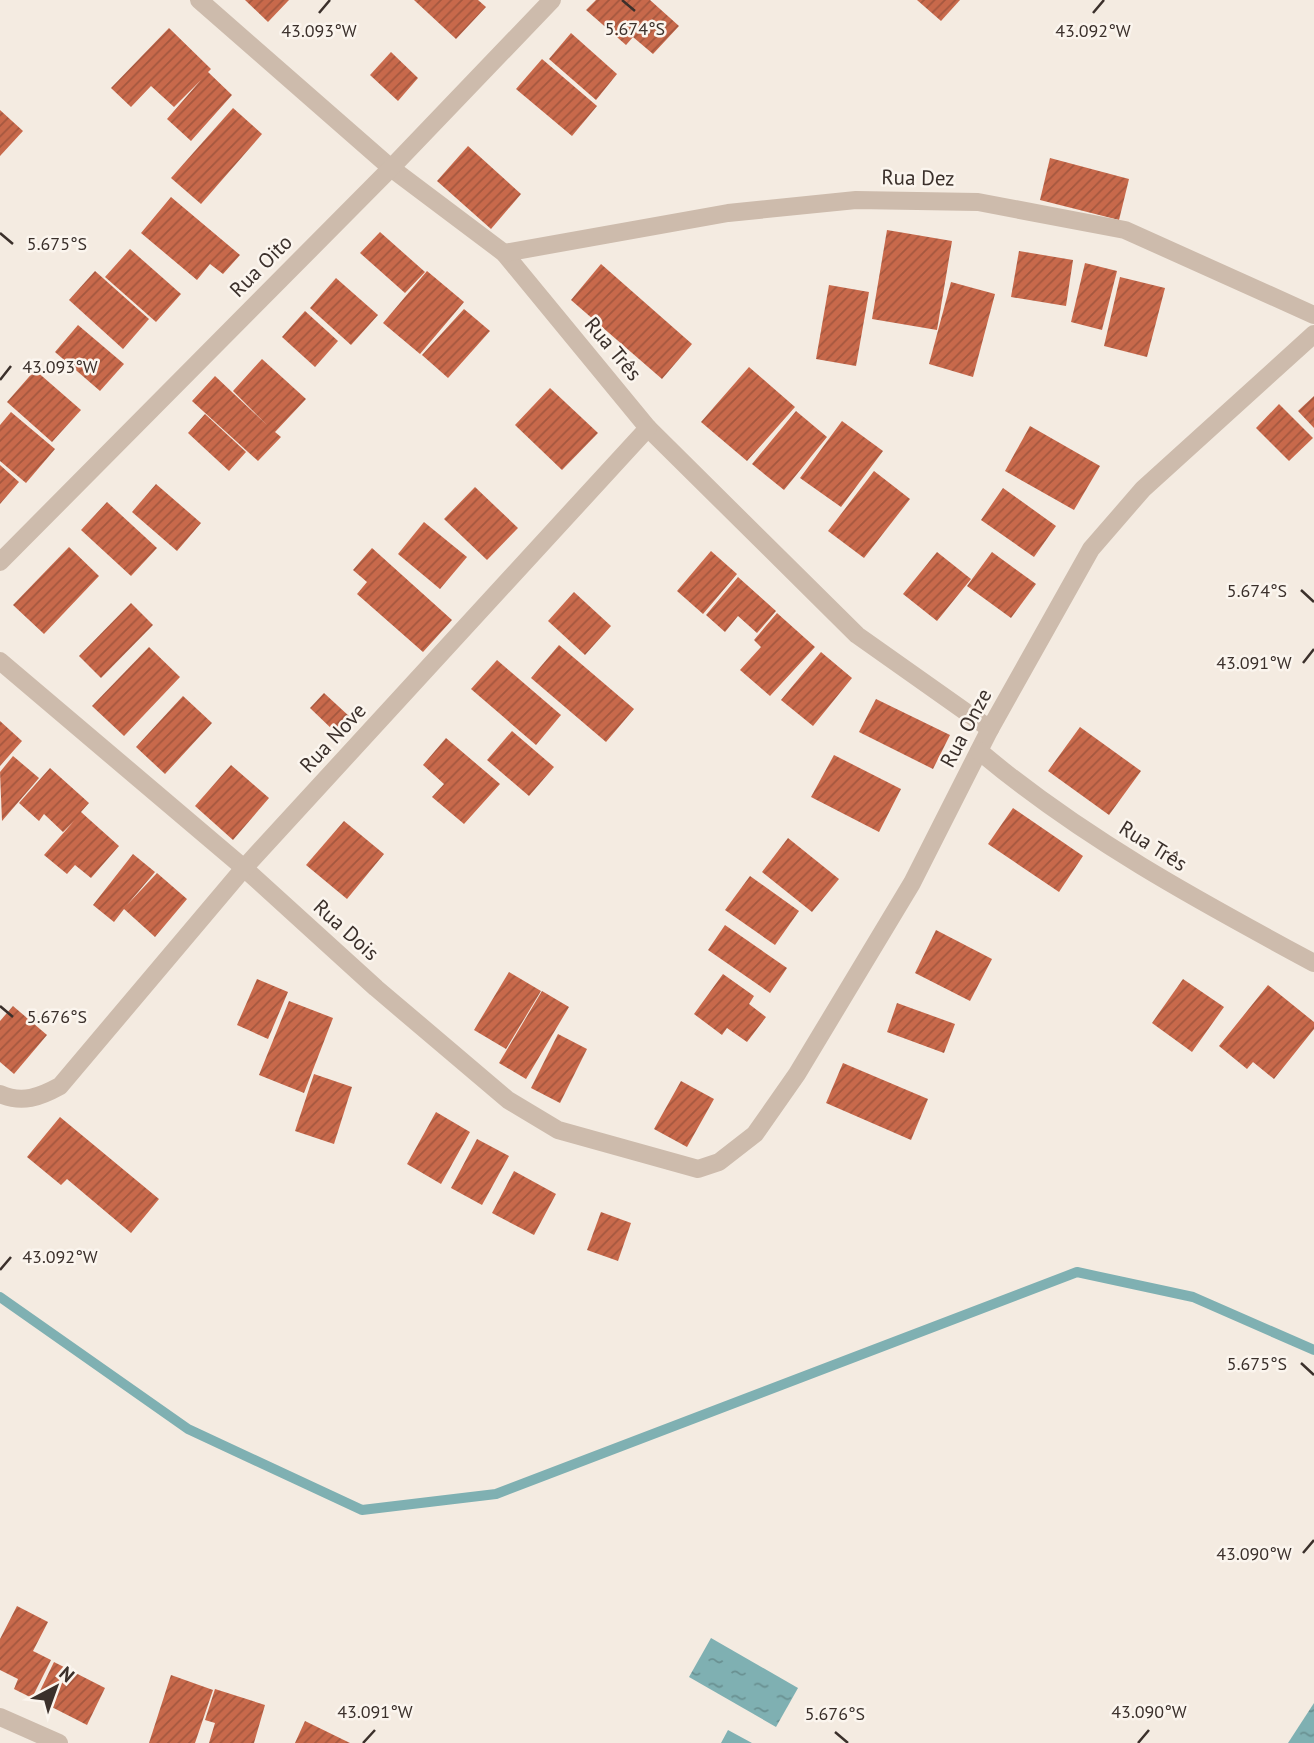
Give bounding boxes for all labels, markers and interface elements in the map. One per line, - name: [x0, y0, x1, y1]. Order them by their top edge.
- text: 5.674°S: [605, 17, 665, 40]
- text: 43.093°W: [281, 19, 357, 42]
- text: 43.092°W: [1055, 19, 1131, 42]
- street label: Rua Dez: [881, 163, 955, 192]
- street label: Rua Oito: [224, 229, 298, 303]
- text: 5.675°S: [27, 232, 87, 255]
- street label: Rua Três: [579, 311, 648, 386]
- text: 43.093°W: [22, 355, 98, 378]
- text: 5.674°S: [1227, 579, 1287, 602]
- text: 43.091°W: [1216, 651, 1292, 674]
- street label: Rua Onze: [934, 684, 997, 772]
- street label: Rua Nove: [294, 697, 372, 778]
- street label: Rua Três: [1114, 814, 1192, 877]
- street label: Rua Dois: [308, 893, 385, 966]
- text: 5.676°S: [27, 1005, 87, 1028]
- text: 43.092°W: [22, 1245, 98, 1268]
- text: 5.675°S: [1227, 1352, 1287, 1375]
- text: 43.090°W: [1216, 1542, 1292, 1565]
- north arrow: [21, 1652, 91, 1722]
- text: N: [55, 1661, 80, 1687]
- text: 43.091°W: [337, 1700, 413, 1723]
- text: 43.090°W: [1111, 1700, 1187, 1723]
- text: 5.676°S: [805, 1702, 865, 1725]

